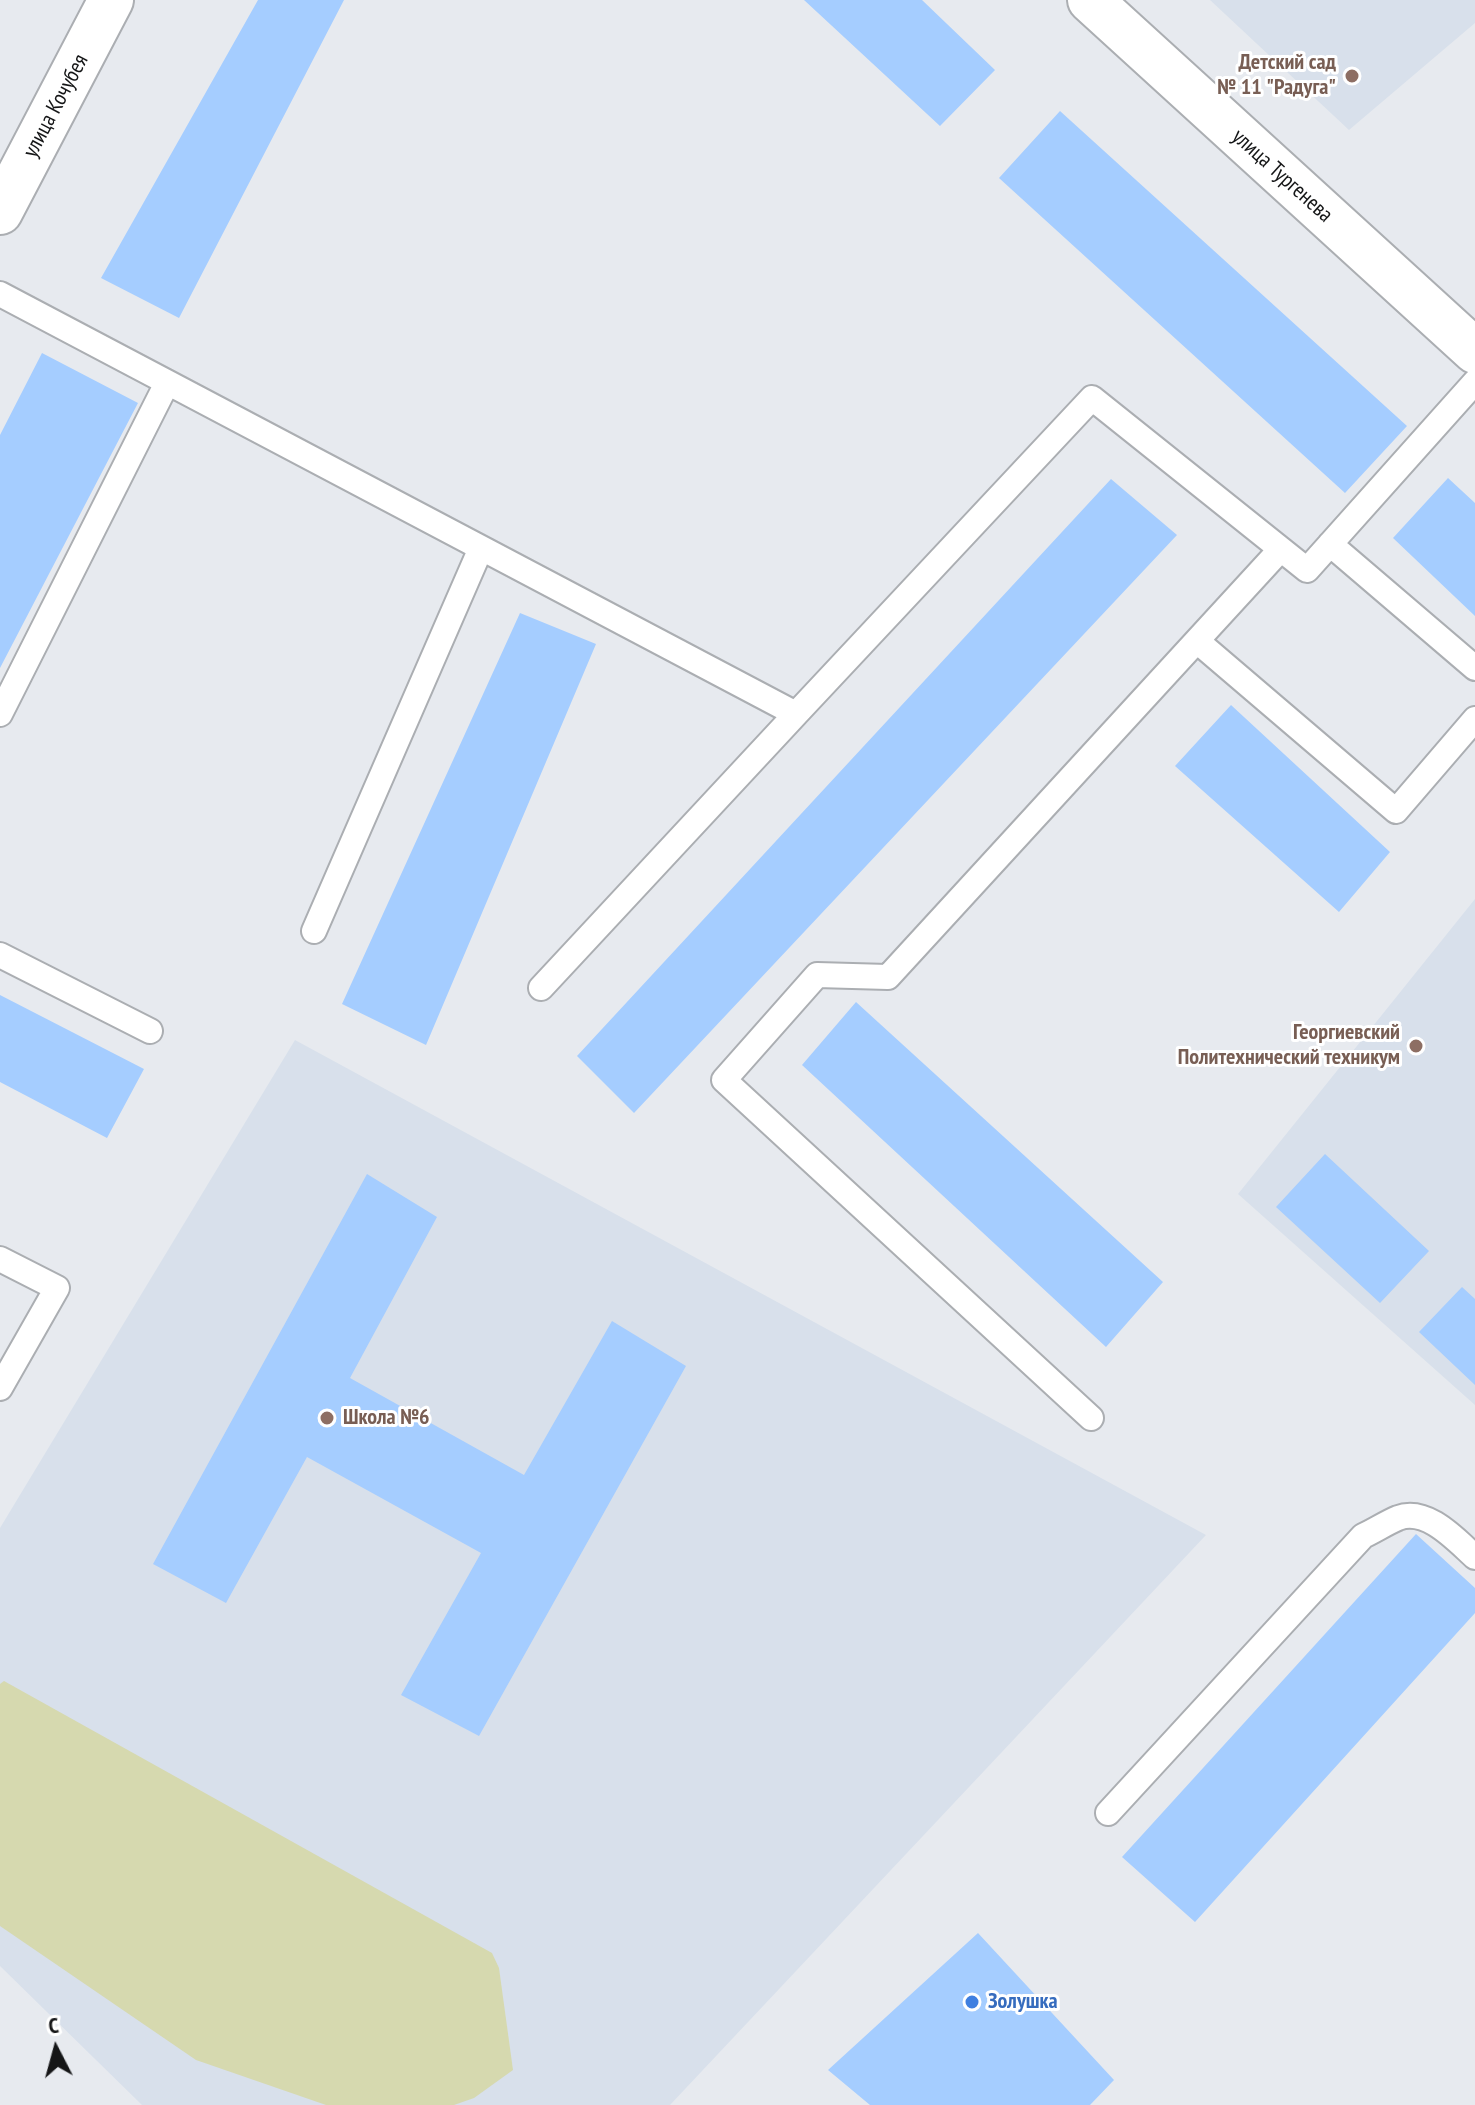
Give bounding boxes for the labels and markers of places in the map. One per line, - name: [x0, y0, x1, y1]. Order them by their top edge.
- place label: Детский сад № 11 "Радуга": [1217, 50, 1336, 102]
- marker: Детский сад № 11 "Радуга": [1343, 67, 1361, 85]
- place label: Георгиевский Политехнический техникум: [1178, 1020, 1400, 1072]
- marker: Георгиевский Политехнический техникум: [1407, 1037, 1425, 1055]
- place label: Школа №6: [343, 1405, 430, 1431]
- marker: Школа №6: [318, 1409, 336, 1427]
- place label: Золушка: [988, 1989, 1058, 2015]
- marker: Золушка: [963, 1993, 981, 2011]

